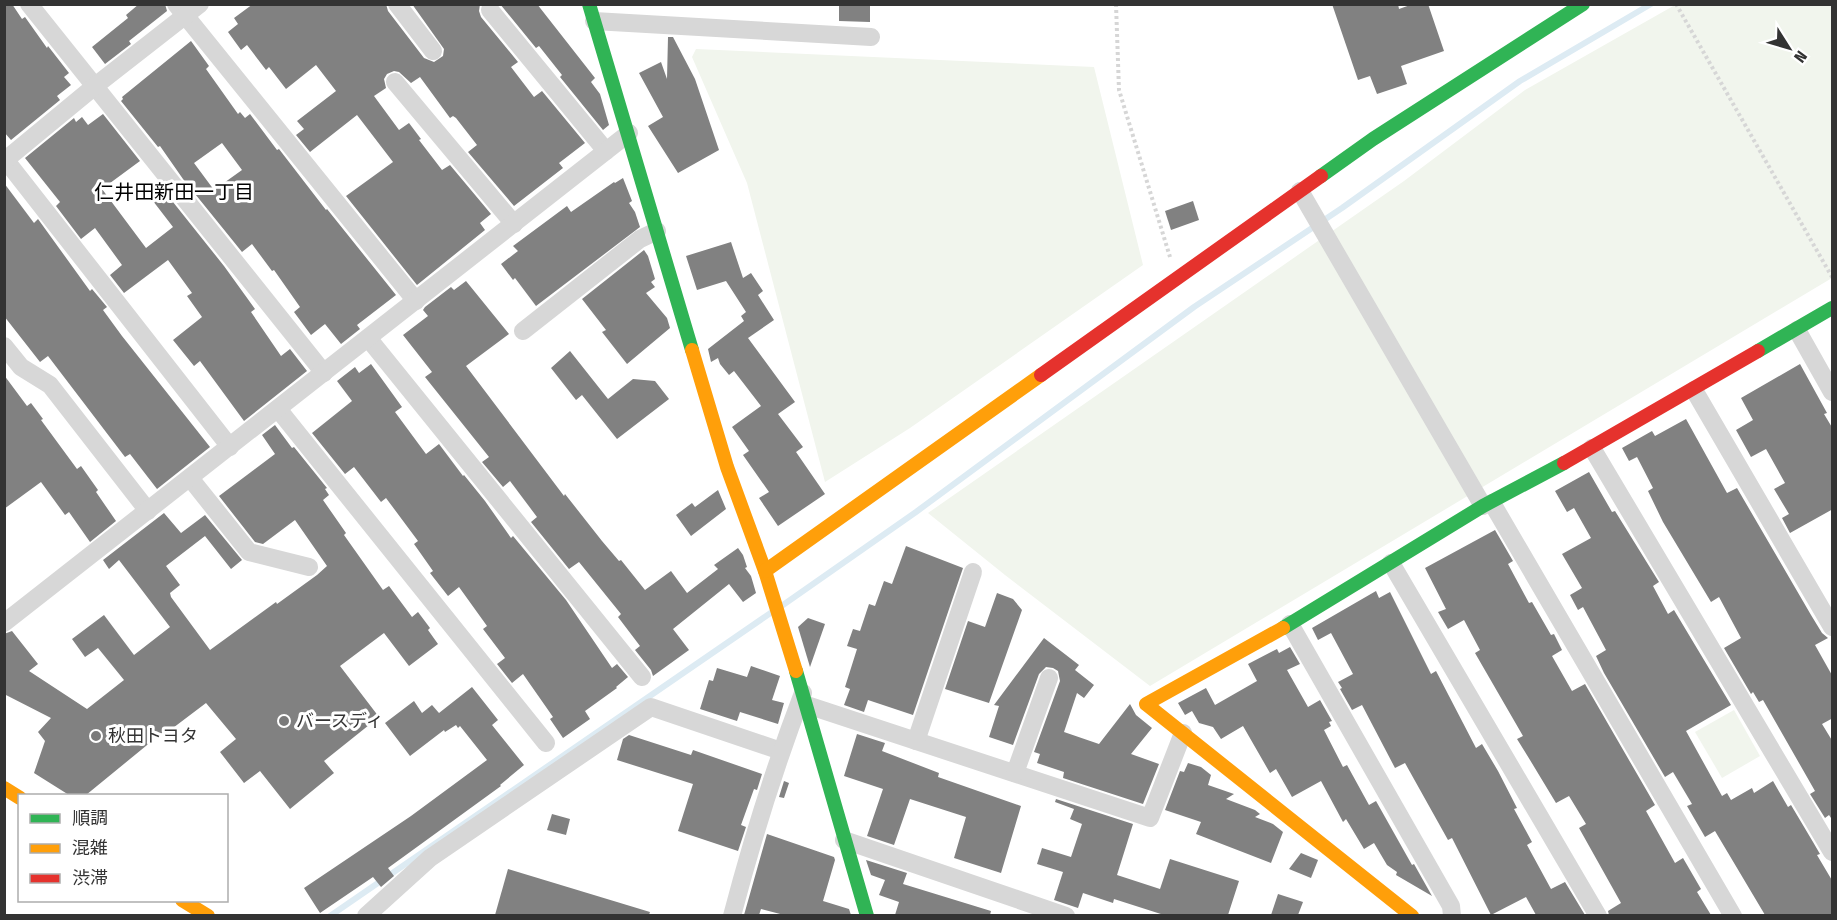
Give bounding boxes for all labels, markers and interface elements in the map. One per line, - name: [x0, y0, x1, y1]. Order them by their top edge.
- north arrow: [1759, 18, 1819, 78]
- text: N: [1790, 47, 1811, 66]
- district label: 仁井田新田一丁目: [94, 180, 254, 204]
- place label: バースディ: [296, 710, 384, 732]
- marker: バースディ: [277, 714, 291, 728]
- place label: 秋田トヨタ: [108, 725, 198, 747]
- marker: 秋田トヨタ: [89, 729, 103, 743]
- legend: [18, 794, 228, 902]
- text: 順調: [72, 807, 108, 829]
- text: 混雑: [72, 837, 108, 859]
- text: 渋滞: [72, 867, 108, 889]

